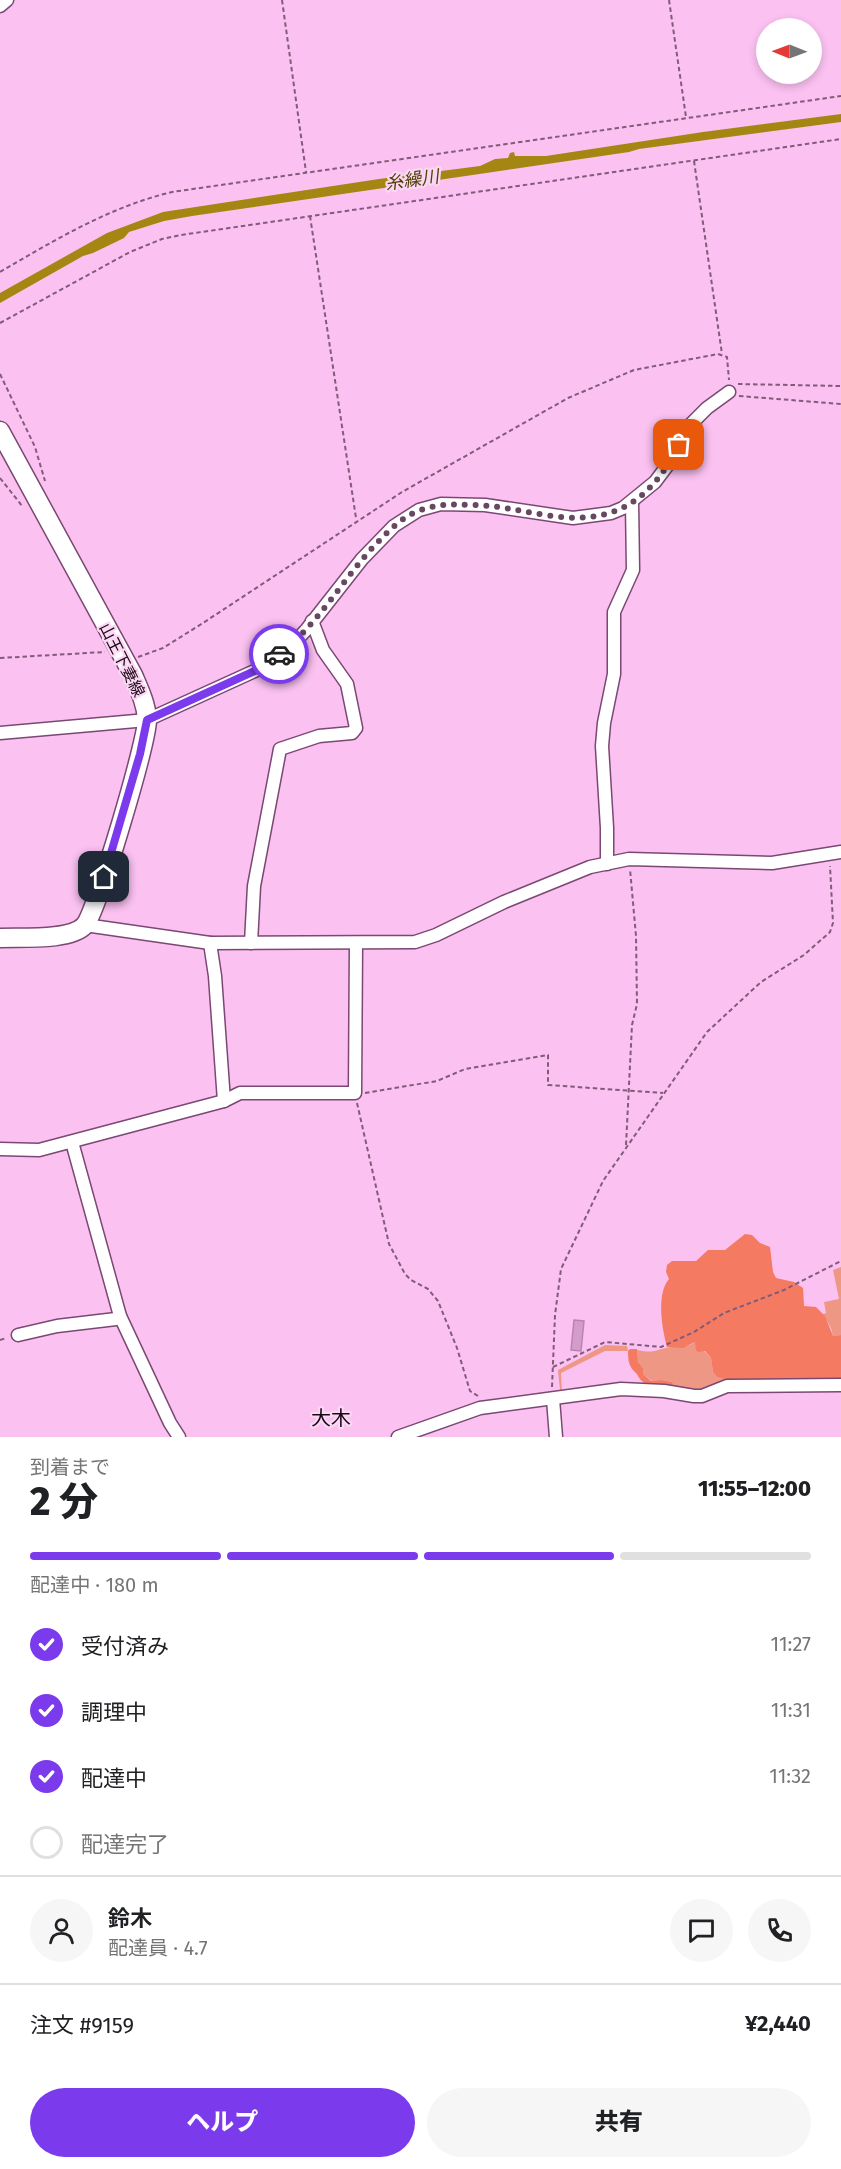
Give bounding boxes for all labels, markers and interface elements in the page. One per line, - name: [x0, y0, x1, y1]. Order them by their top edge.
- north arrow: [756, 18, 822, 84]
- map controls: [756, 18, 822, 84]
- water label: 糸繰川: [384, 165, 442, 195]
- pin: [653, 419, 704, 470]
- icon: bag: [662, 428, 695, 461]
- street label: 山王下妻線: [95, 620, 149, 700]
- courier: [249, 624, 309, 684]
- icon: car: [263, 638, 296, 671]
- pin: [78, 851, 129, 902]
- icon: home: [87, 860, 120, 893]
- district label: 大木: [311, 1406, 351, 1430]
- text: 到着まで: [30, 1455, 110, 1479]
- text: 11:55–12:00: [698, 1475, 811, 1502]
- text: 2 分: [30, 1479, 98, 1525]
- text: 配達中 · 180 m: [30, 1573, 159, 1597]
- icon: check: [30, 1628, 63, 1661]
- text: 11:27: [771, 1632, 811, 1656]
- text: 受付済み: [81, 1633, 169, 1660]
- icon: check: [30, 1694, 63, 1727]
- text: 11:31: [771, 1698, 811, 1722]
- text: 調理中: [81, 1699, 147, 1726]
- icon: check: [30, 1760, 63, 1793]
- text: 11:32: [769, 1764, 811, 1788]
- text: 配達中: [81, 1765, 147, 1792]
- text: 配達完了: [81, 1831, 169, 1858]
- button: person: [30, 1899, 93, 1962]
- button: chat: [670, 1899, 733, 1962]
- button: phone: [748, 1899, 811, 1962]
- text: 鈴木: [108, 1905, 152, 1932]
- text: 配達員 · 4.7: [108, 1936, 208, 1960]
- text: ¥2,440: [745, 2010, 811, 2037]
- text: 注文 #9159: [30, 2012, 134, 2039]
- button: ヘルプ: [30, 2088, 415, 2157]
- button: 共有: [427, 2088, 811, 2157]

